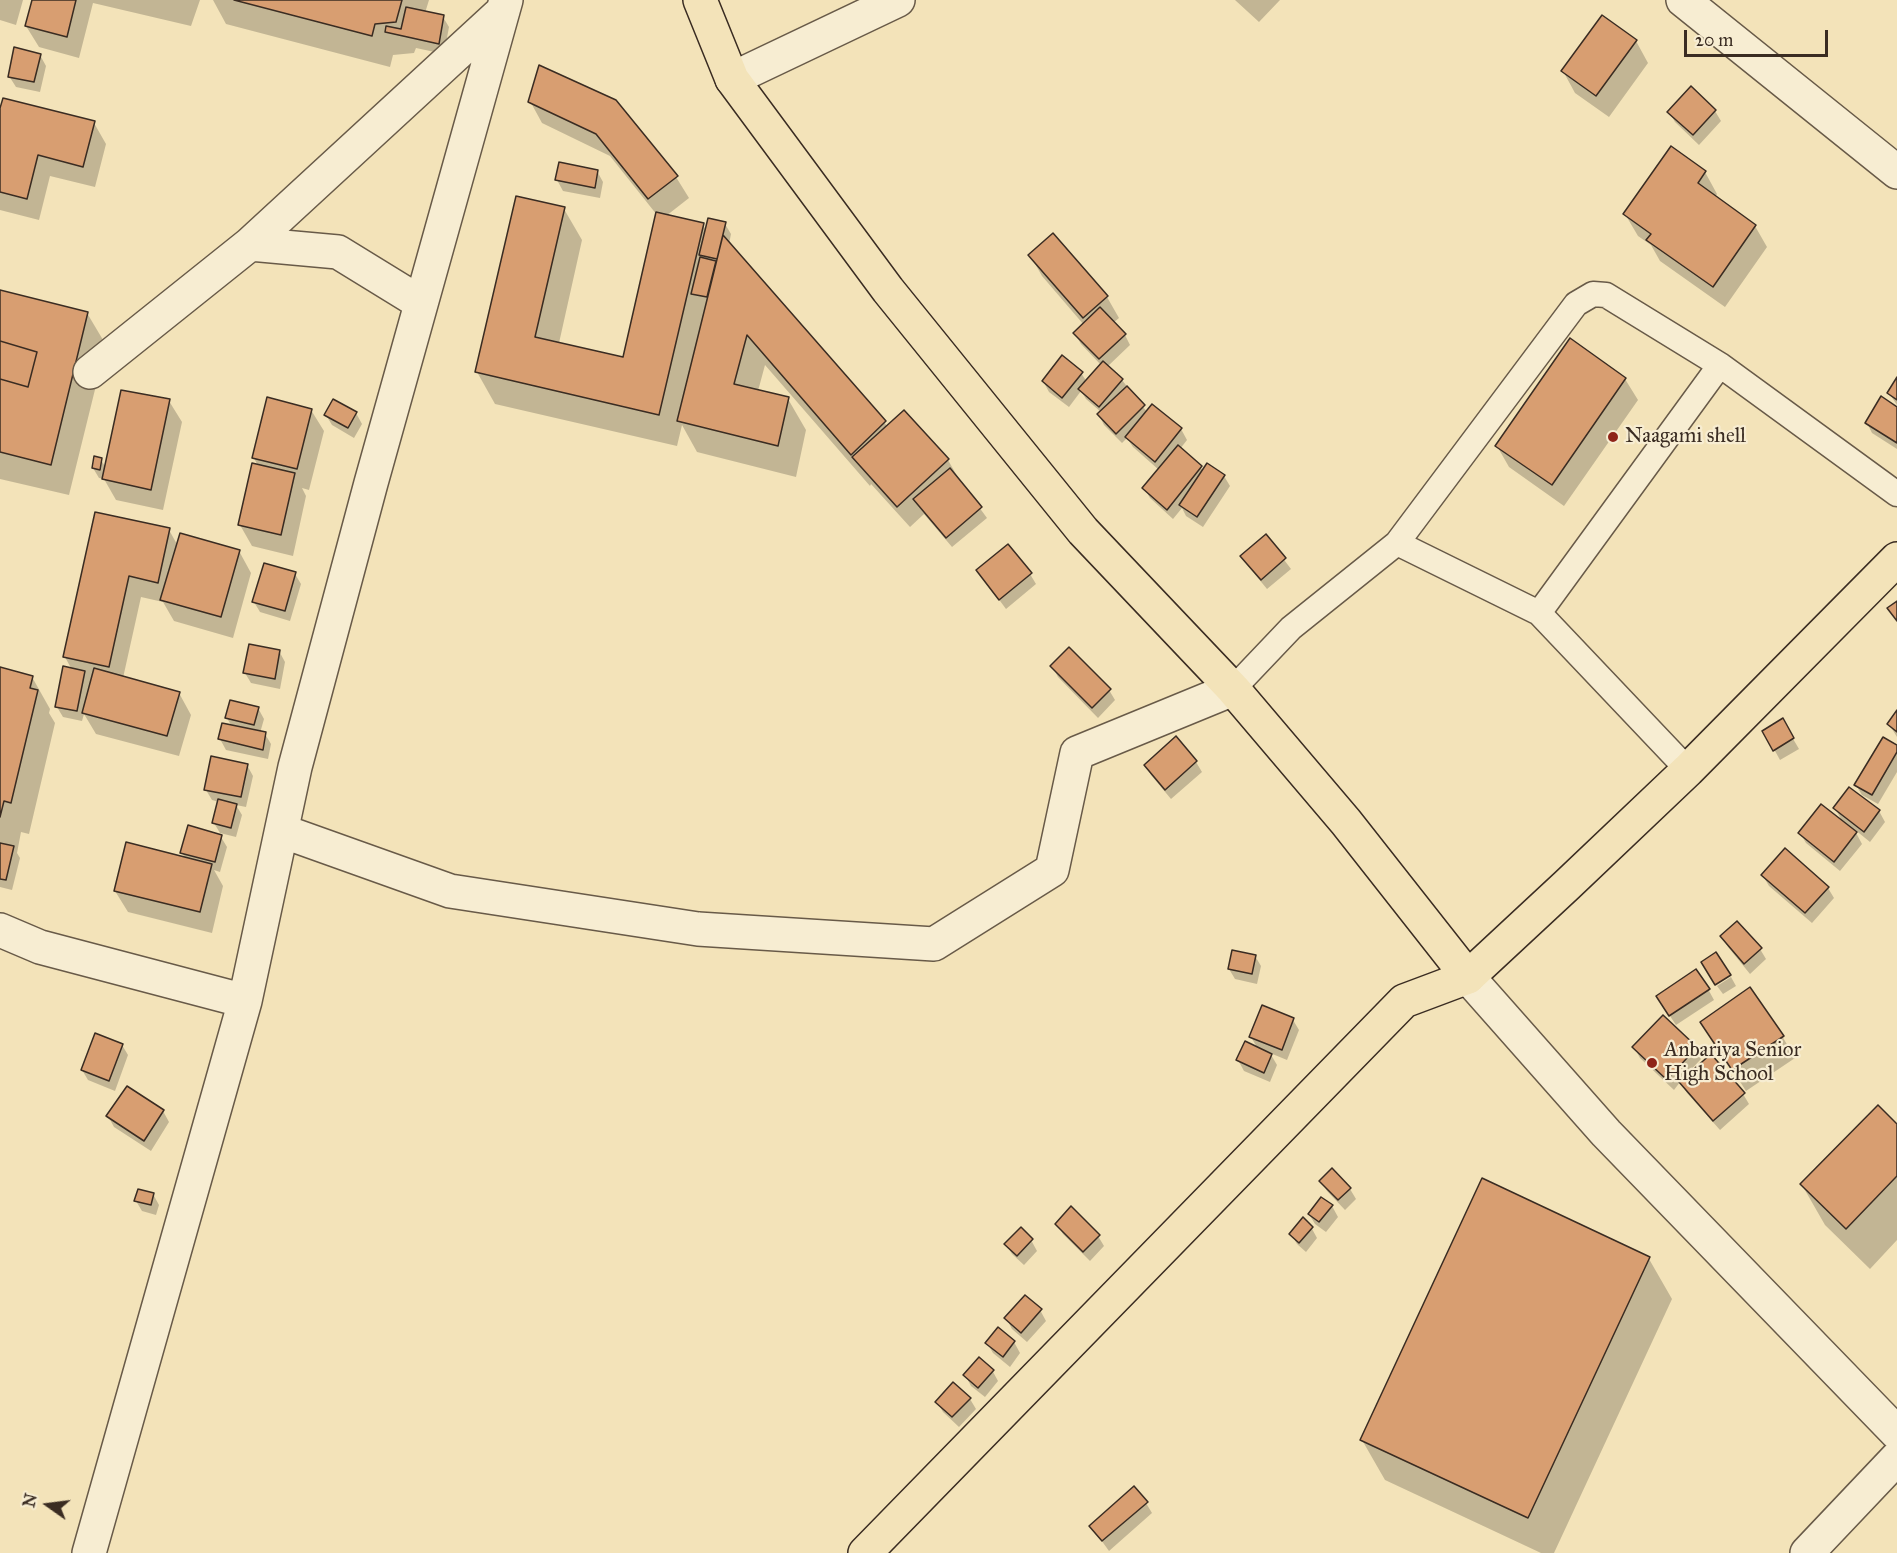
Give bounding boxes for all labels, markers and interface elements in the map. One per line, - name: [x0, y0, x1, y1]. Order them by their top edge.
- scale bar: [1687, 18, 1831, 56]
- text: 20 m: [1695, 29, 1733, 51]
- place label: Naagami shell: [1625, 424, 1746, 450]
- marker: Naagami shell: [1606, 430, 1620, 444]
- place label: Anbariya Senior High School: [1664, 1038, 1801, 1088]
- marker: Anbariya Senior High School: [1645, 1056, 1659, 1070]
- north arrow: [18, 1475, 78, 1535]
- text: N: [19, 1492, 41, 1509]

